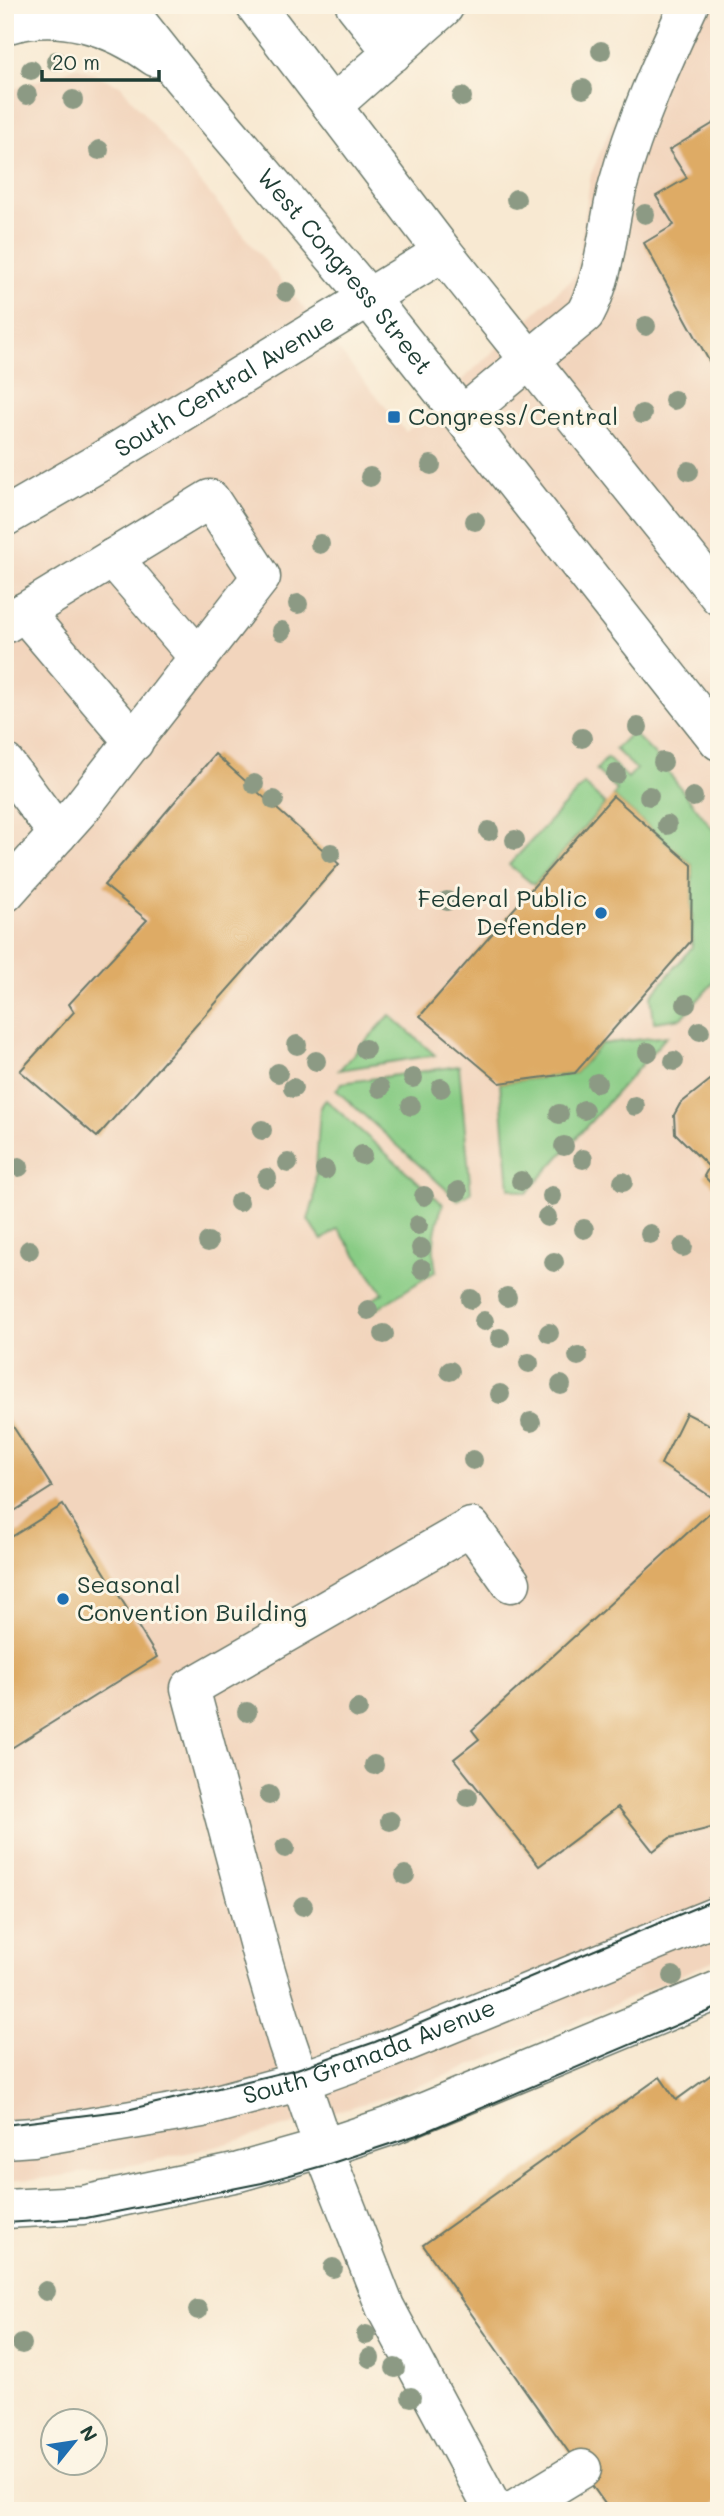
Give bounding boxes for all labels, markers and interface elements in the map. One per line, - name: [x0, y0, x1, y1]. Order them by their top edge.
- scale bar: [42, 38, 159, 82]
- text: 20 m: [52, 48, 100, 75]
- street label: West Congress Street: [251, 161, 440, 380]
- street label: South Central Avenue: [108, 305, 340, 463]
- place label: Congress/Central: [408, 400, 618, 431]
- marker: Congress/Central: [386, 409, 402, 425]
- place label: Federal Public Defender: [417, 882, 587, 941]
- marker: Federal Public Defender: [593, 905, 609, 921]
- place label: Seasonal Convention Building: [77, 1568, 307, 1627]
- marker: Seasonal Convention Building: [55, 1591, 71, 1607]
- street label: South Granada Avenue: [239, 1990, 499, 2110]
- north arrow: [38, 2408, 108, 2478]
- text: N: [75, 2421, 104, 2446]

